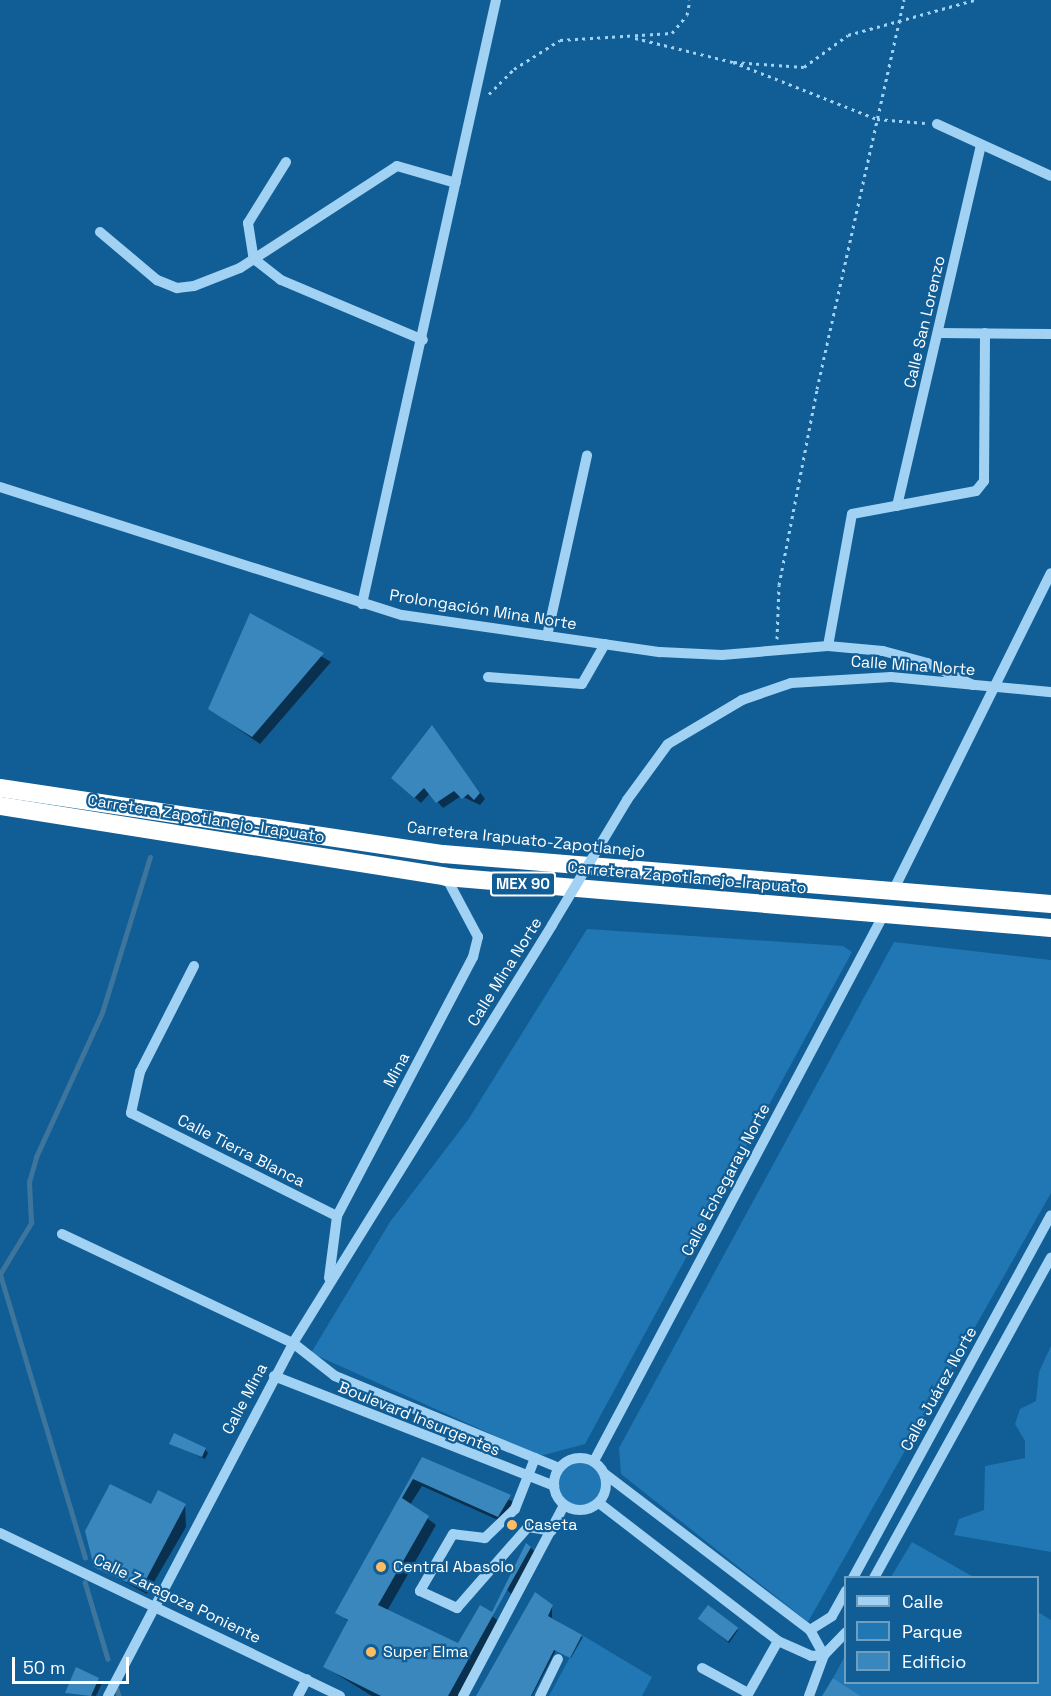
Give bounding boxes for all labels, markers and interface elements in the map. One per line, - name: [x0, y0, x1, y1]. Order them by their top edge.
- street label: Calle San Lorenzo: [900, 254, 950, 390]
- street label: Prolongación Mina Norte: [388, 586, 578, 634]
- street label: Calle Mina Norte: [850, 652, 976, 680]
- street label: Carretera Zapotlanejo-Irapuato: [86, 791, 326, 847]
- street label: Carretera Irapuato-Zapotlanejo: [406, 818, 646, 862]
- street label: Carretera Zapotlanejo-Irapuato: [567, 858, 807, 898]
- road number: MEX 90: [490, 872, 556, 896]
- street label: Calle Mina Norte: [464, 914, 546, 1030]
- street label: Mina: [380, 1049, 414, 1091]
- street label: Calle Echegaray Norte: [678, 1100, 774, 1260]
- street label: Calle Tierra Blanca: [174, 1110, 308, 1192]
- street label: Calle Juárez Norte: [897, 1323, 981, 1455]
- street label: Calle Mina: [218, 1360, 272, 1438]
- street label: Boulevard Insurgentes: [335, 1378, 503, 1460]
- place label: Caseta: [524, 1515, 578, 1535]
- marker: Caseta: [505, 1518, 519, 1532]
- street label: Calle Zaragoza Poniente: [90, 1550, 264, 1648]
- place label: Central Abasolo: [393, 1557, 514, 1577]
- marker: Central Abasolo: [374, 1560, 388, 1574]
- legend: [844, 1576, 1039, 1684]
- text: Calle: [902, 1590, 943, 1613]
- text: Parque: [902, 1620, 963, 1643]
- place label: Super Elma: [383, 1642, 468, 1662]
- scale bar: [15, 1645, 132, 1683]
- marker: Super Elma: [364, 1645, 378, 1659]
- text: Edificio: [902, 1650, 966, 1673]
- text: 50 m: [23, 1656, 65, 1679]

